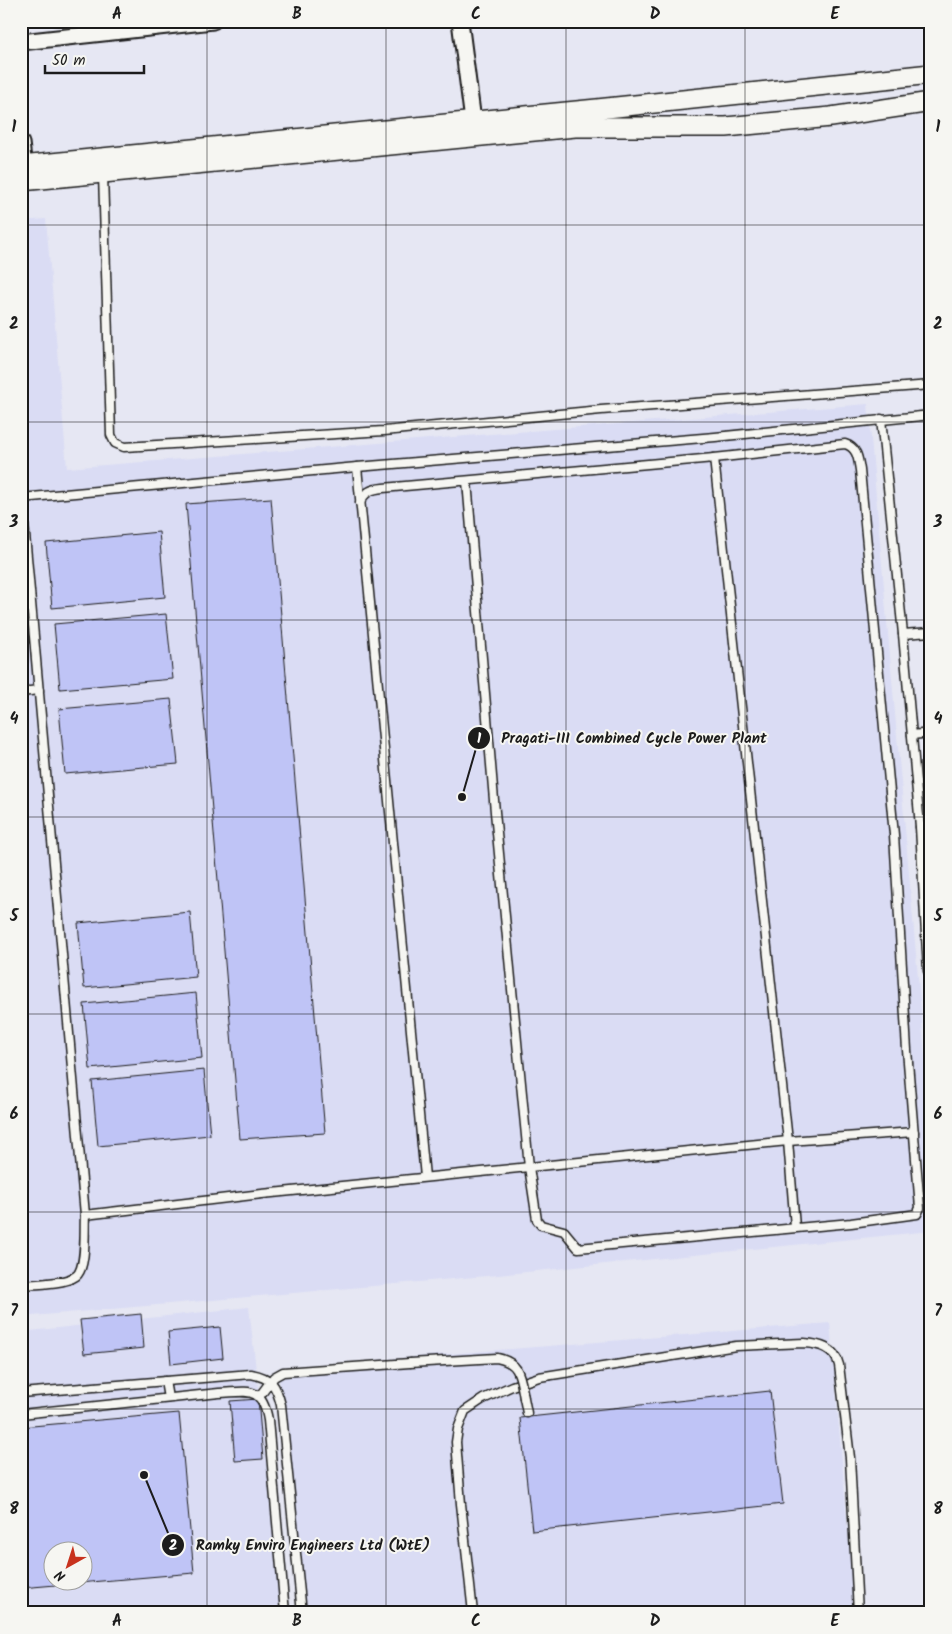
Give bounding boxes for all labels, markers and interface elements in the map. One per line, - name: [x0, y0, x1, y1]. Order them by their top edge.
- text: A: [112, 2, 122, 27]
- text: B: [292, 2, 302, 27]
- text: C: [471, 2, 481, 27]
- text: D: [650, 2, 661, 27]
- text: E: [831, 2, 841, 27]
- scale bar: [45, 42, 144, 74]
- text: 50 m: [52, 49, 86, 73]
- text: 1: [12, 115, 17, 140]
- text: 1: [936, 115, 941, 140]
- text: 2: [9, 312, 19, 337]
- text: 2: [933, 312, 943, 337]
- text: 3: [9, 510, 19, 535]
- text: 3: [933, 510, 943, 535]
- text: 4: [10, 707, 19, 732]
- text: 4: [934, 707, 943, 732]
- callout: Pragati-III Combined Cycle Power Plant: [466, 723, 777, 753]
- text: 1: [477, 727, 482, 751]
- text: Pragati-III Combined Cycle Power Plant: [501, 727, 767, 751]
- text: 5: [9, 904, 20, 929]
- text: 5: [933, 904, 944, 929]
- text: 6: [10, 1102, 19, 1127]
- text: 6: [934, 1102, 943, 1127]
- text: 7: [10, 1299, 18, 1324]
- text: 7: [934, 1299, 942, 1324]
- text: 8: [9, 1497, 19, 1522]
- text: 8: [933, 1497, 943, 1522]
- callout: Ramky Enviro Engineers Ltd (WtE): [161, 1530, 440, 1560]
- text: 2: [169, 1534, 178, 1558]
- text: Ramky Enviro Engineers Ltd (WtE): [196, 1534, 430, 1558]
- north arrow: [42, 1542, 92, 1592]
- text: N: [50, 1564, 71, 1587]
- text: A: [112, 1609, 122, 1634]
- text: B: [292, 1609, 302, 1634]
- text: C: [471, 1609, 481, 1634]
- text: D: [650, 1609, 661, 1634]
- text: E: [831, 1609, 841, 1634]

